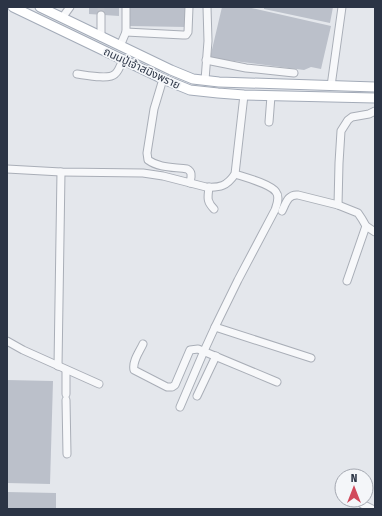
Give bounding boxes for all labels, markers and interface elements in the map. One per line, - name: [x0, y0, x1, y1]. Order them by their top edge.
- street label: ถนนปู่เจ้าสมิงพราย: [101, 45, 182, 92]
- north arrow: [334, 468, 374, 508]
- text: N: [351, 472, 357, 485]

